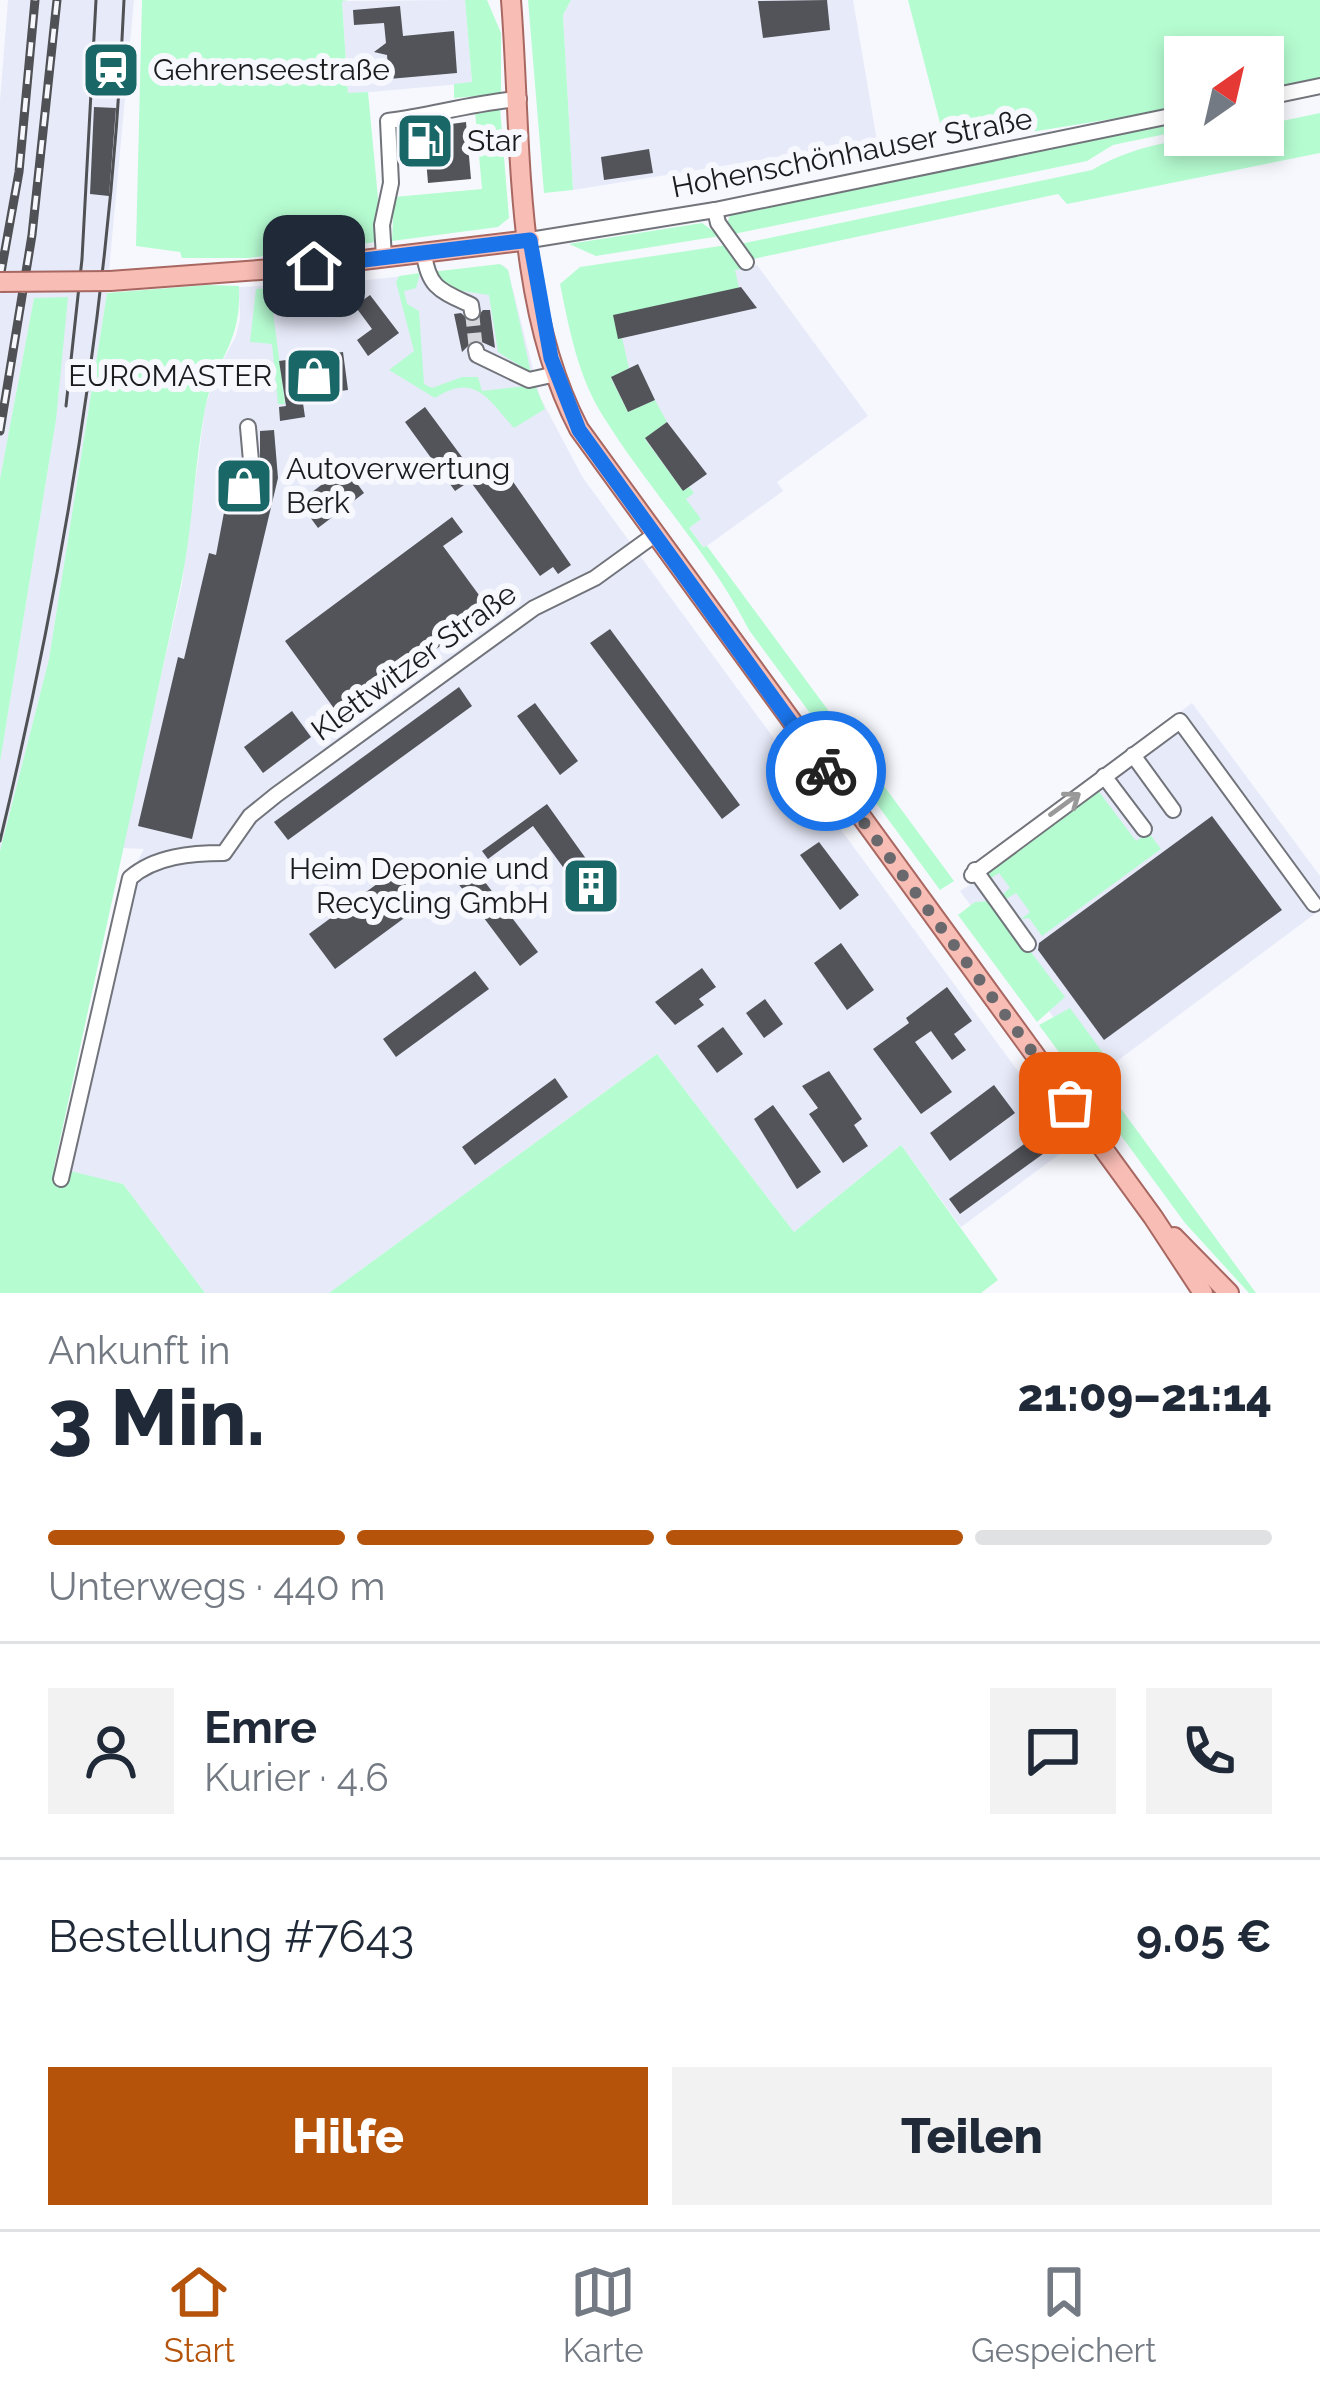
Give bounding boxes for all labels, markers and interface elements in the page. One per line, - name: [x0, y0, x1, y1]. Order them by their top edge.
- north arrow: [1164, 36, 1284, 156]
- map controls: [1164, 36, 1284, 156]
- station icon: Gehrenseestraße: [80, 39, 142, 101]
- place label: Gehrenseestraße: [153, 52, 390, 87]
- street label: Hohenschönhauser Straße: [669, 100, 1035, 205]
- fuel station icon: Star: [394, 110, 456, 172]
- place label: Star: [467, 123, 522, 158]
- pin: [263, 215, 365, 317]
- icon: home: [281, 233, 347, 299]
- shop icon: EUROMASTER: [283, 345, 345, 407]
- place label: EUROMASTER: [68, 358, 272, 393]
- place label: Autoverwertung Berk: [286, 451, 510, 520]
- shop icon: Autoverwertung Berk: [213, 455, 275, 517]
- street label: Klettwitzer Straße: [305, 576, 523, 748]
- courier: [766, 711, 886, 831]
- icon: bike: [793, 738, 859, 804]
- one-way arrow: [1048, 792, 1081, 818]
- place label: Heim Deponie und Recycling GmbH: [289, 851, 549, 920]
- building icon: Heim Deponie und Recycling GmbH: [560, 855, 622, 917]
- pin: [1019, 1052, 1121, 1154]
- icon: bag: [1037, 1070, 1103, 1136]
- text: Ankunft in: [48, 1327, 231, 1373]
- text: 21:09–21:14: [1017, 1369, 1272, 1422]
- text: 3 Min.: [48, 1372, 265, 1463]
- text: Unterwegs · 440 m: [48, 1563, 385, 1609]
- button: person: [48, 1688, 174, 1814]
- button: chat: [990, 1688, 1116, 1814]
- button: phone: [1146, 1688, 1272, 1814]
- text: Emre: [204, 1701, 317, 1754]
- text: Kurier · 4.6: [204, 1754, 389, 1800]
- text: Bestellung #7643: [48, 1910, 414, 1963]
- text: 9.05 €: [1136, 1910, 1272, 1963]
- button: Hilfe: [48, 2067, 648, 2205]
- button: Teilen: [672, 2067, 1272, 2205]
- tab: Start: [164, 2259, 235, 2370]
- tab: Karte: [563, 2259, 644, 2370]
- tab: Gespeichert: [971, 2259, 1156, 2370]

